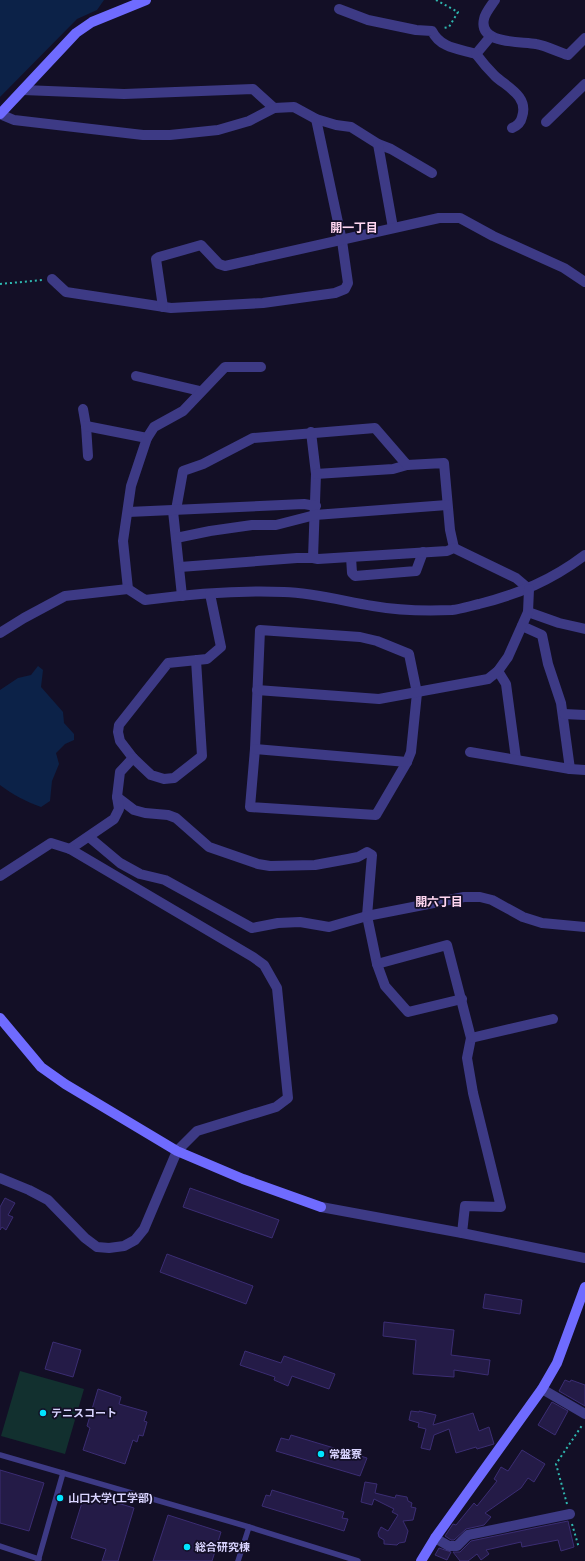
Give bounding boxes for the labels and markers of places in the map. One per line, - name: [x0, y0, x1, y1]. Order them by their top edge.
- place label: テニスコート: [51, 1406, 117, 1420]
- marker: テニスコート: [38, 1408, 48, 1418]
- place label: 常盤寮: [329, 1447, 362, 1461]
- marker: 常盤寮: [316, 1449, 326, 1459]
- place label: 山口大学(工学部): [68, 1491, 153, 1505]
- marker: 山口大学(工学部): [55, 1493, 65, 1503]
- place label: 総合研究棟: [195, 1540, 250, 1554]
- marker: 総合研究棟: [182, 1542, 192, 1552]

